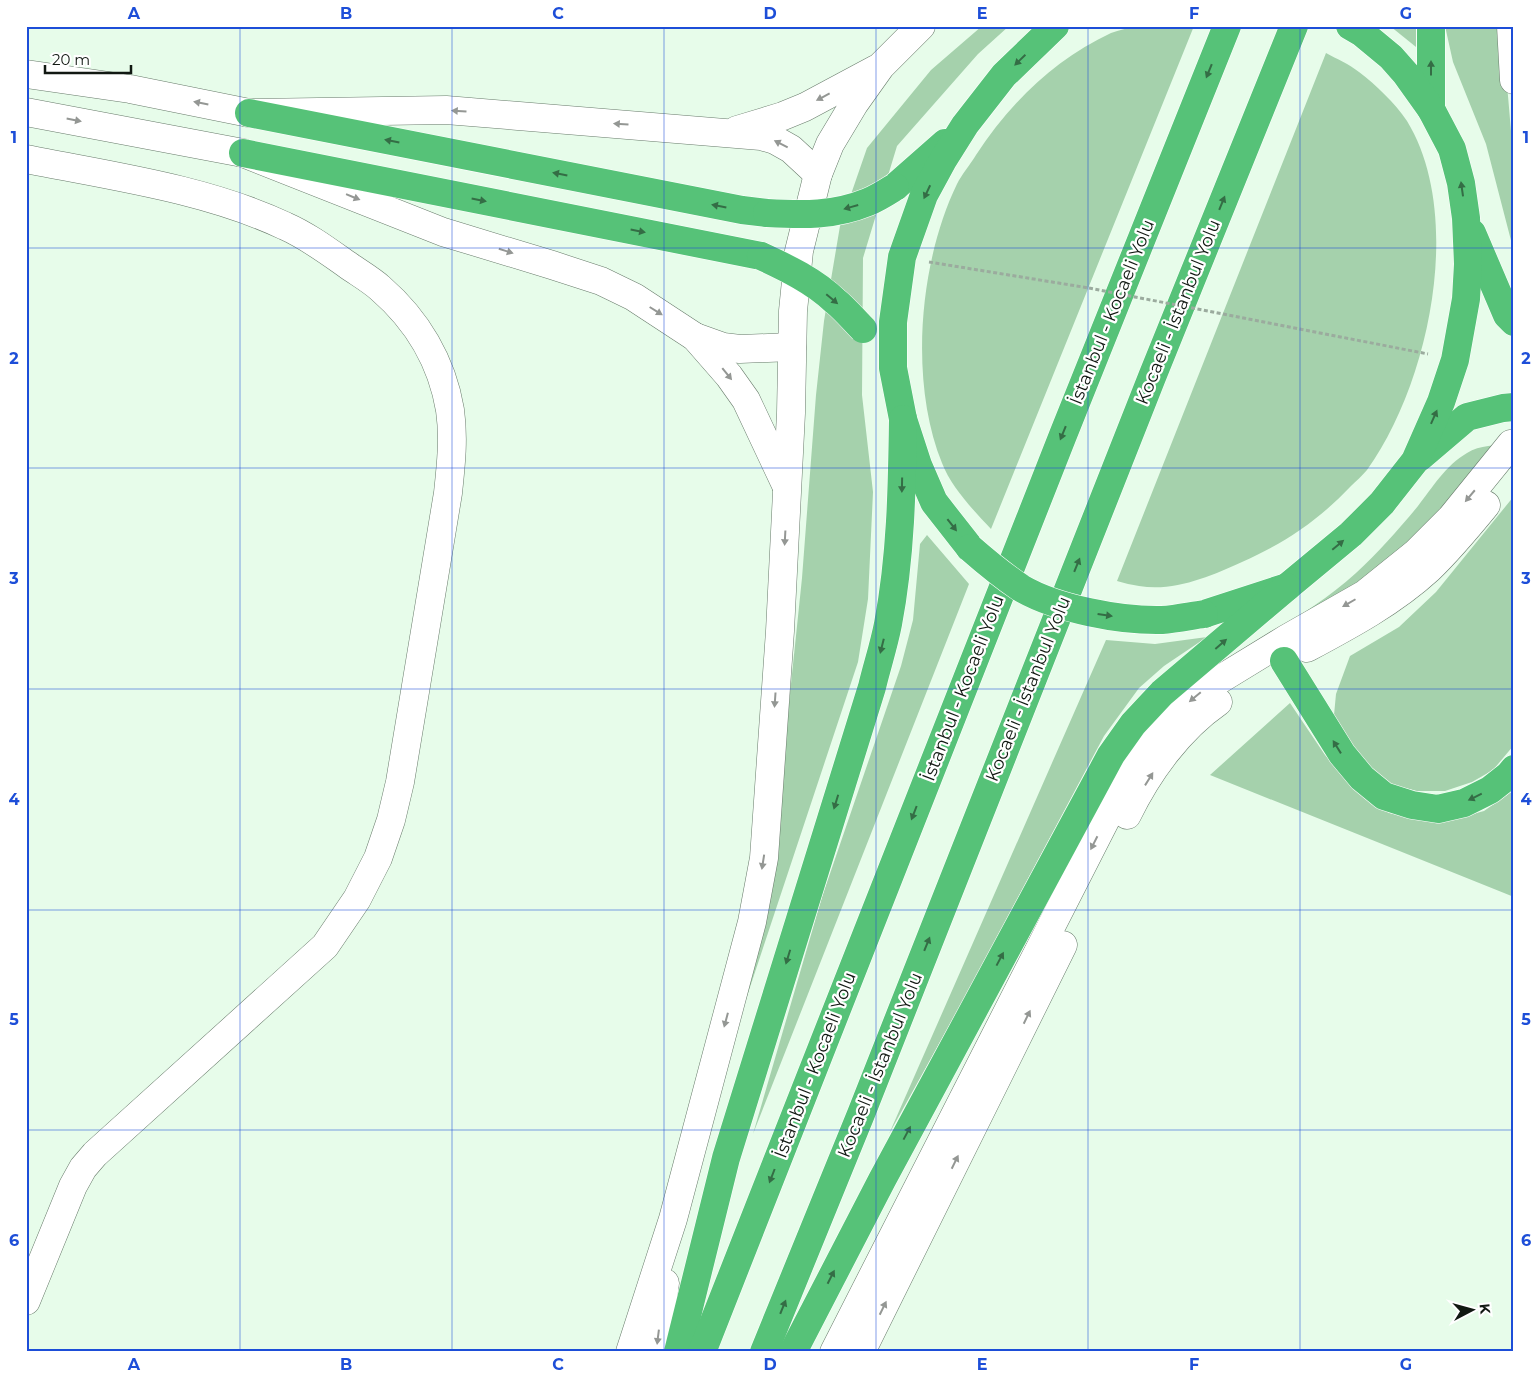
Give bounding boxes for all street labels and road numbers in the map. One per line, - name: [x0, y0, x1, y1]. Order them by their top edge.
- street label: İstanbul - Kocaeli Yolu: [1065, 216, 1159, 408]
- street label: Kocaeli - İstanbul Yolu: [1131, 216, 1225, 408]
- street label: İstanbul - Kocaeli Yolu: [917, 592, 1009, 784]
- street label: Kocaeli - İstanbul Yolu: [981, 593, 1075, 785]
- street label: İstanbul - Kocaeli Yolu: [769, 969, 861, 1161]
- street label: Kocaeli - İstanbul Yolu: [833, 969, 927, 1161]

